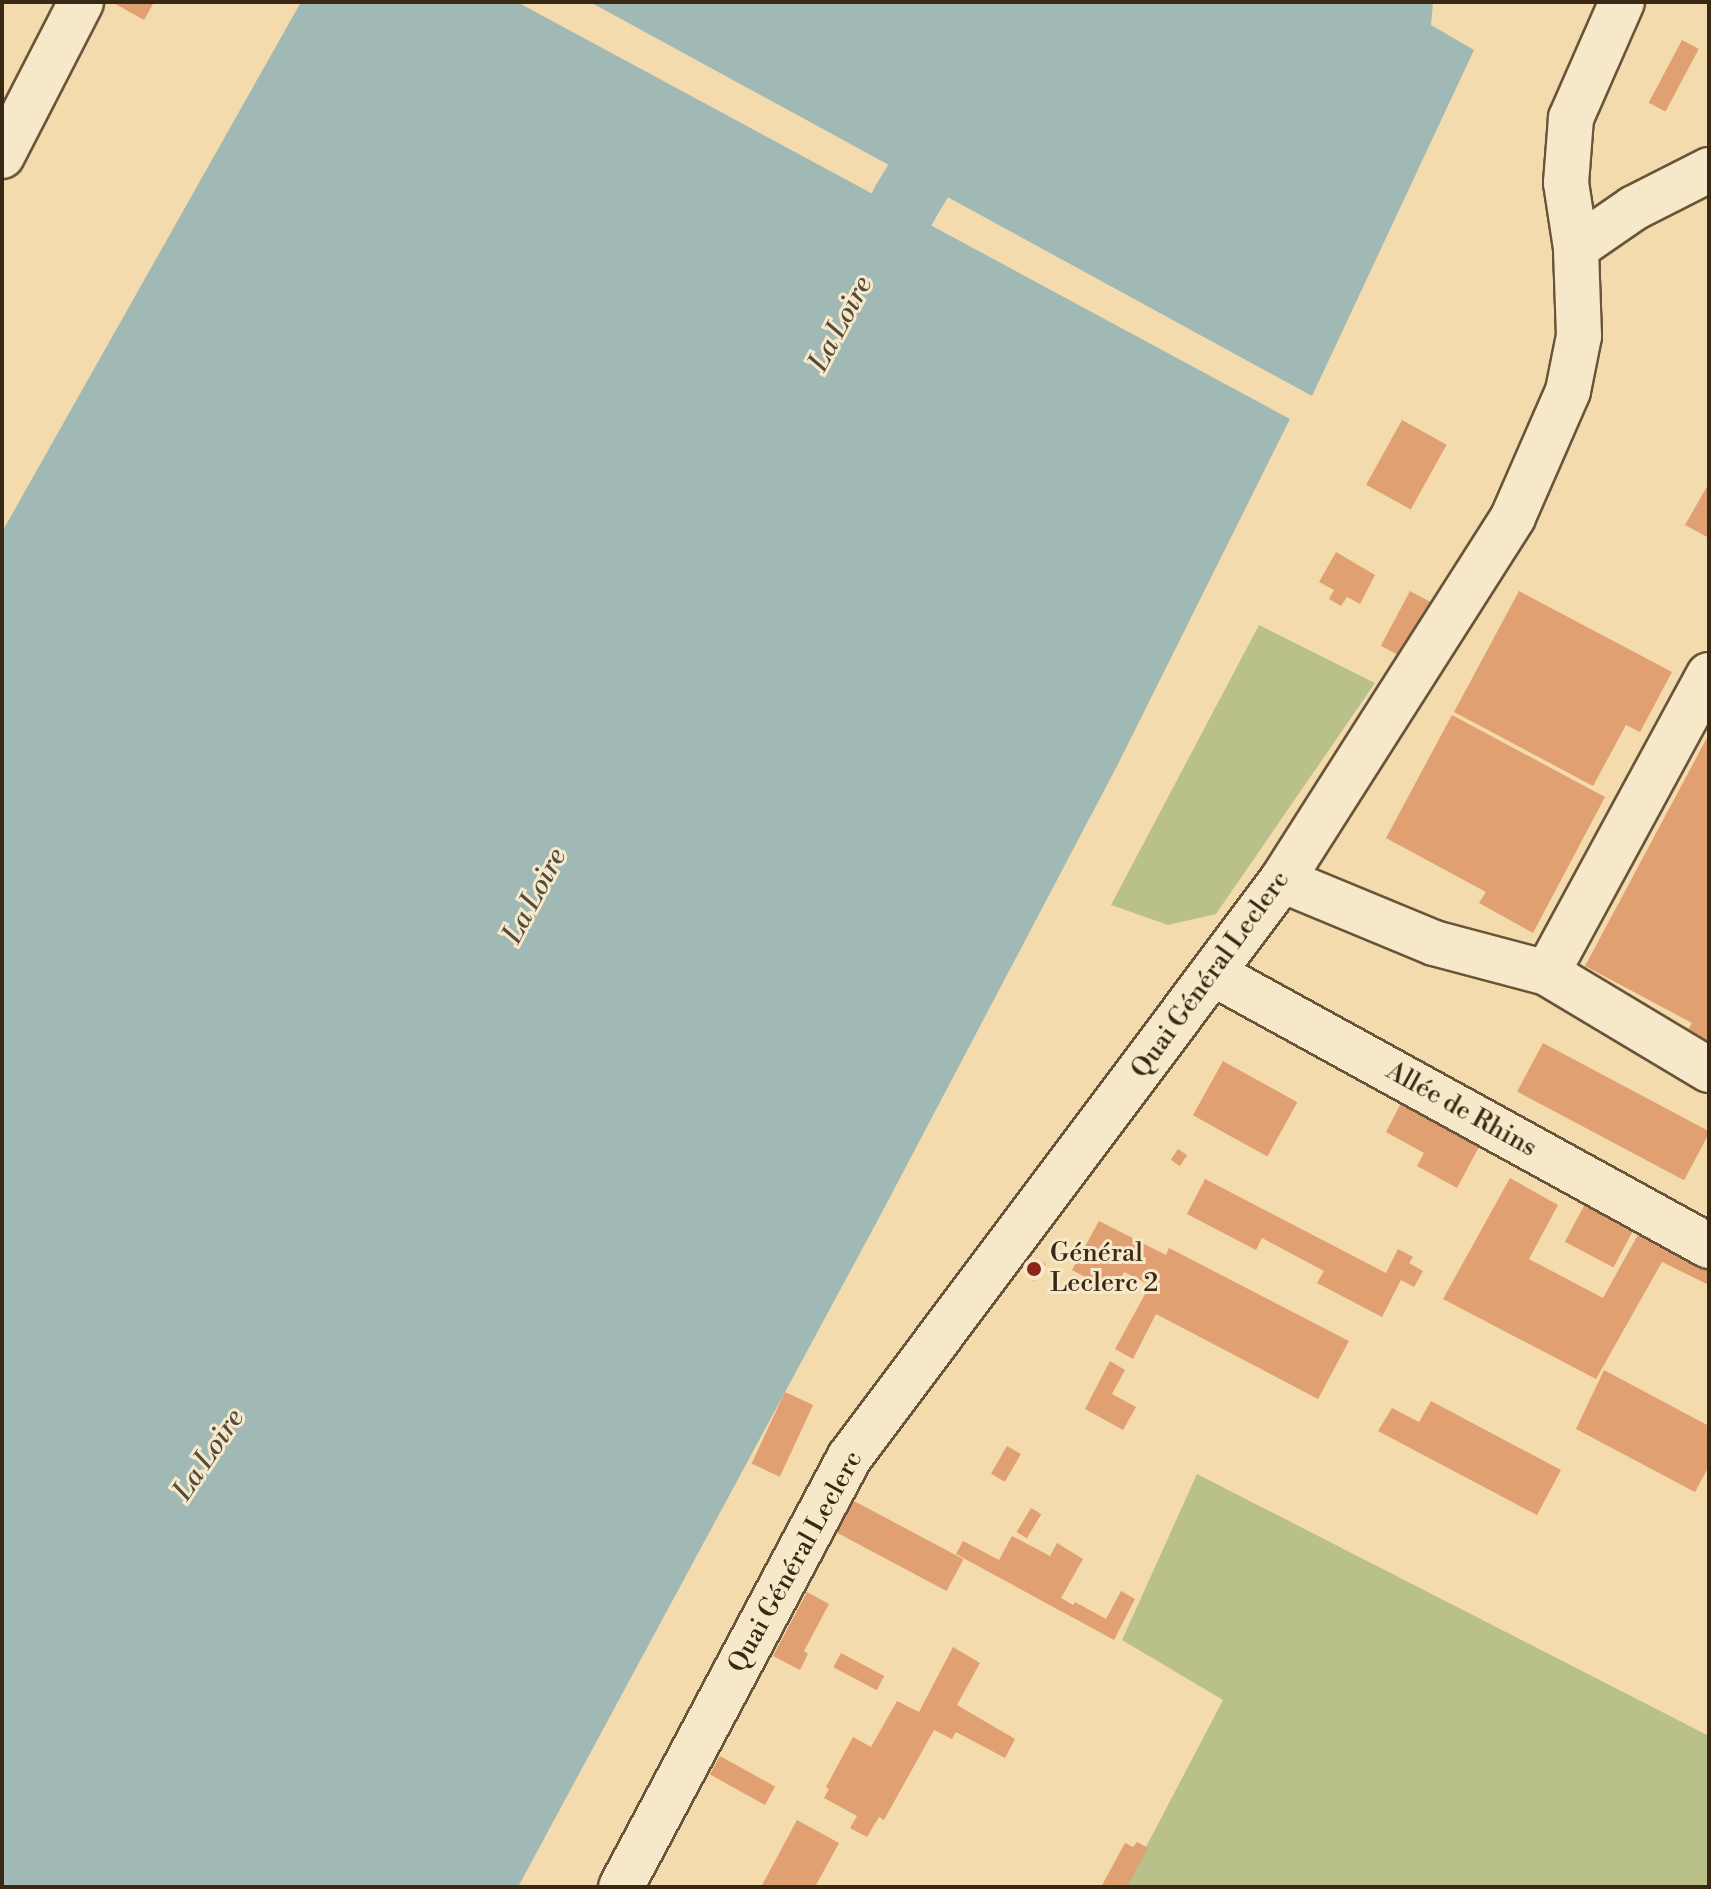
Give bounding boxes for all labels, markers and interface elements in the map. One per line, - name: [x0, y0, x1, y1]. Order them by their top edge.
- water label: La Loire: [802, 271, 880, 377]
- water label: La Loire: [496, 843, 574, 949]
- street label: Quai Général Leclerc: [1125, 865, 1297, 1085]
- street label: Allée de Rhins: [1380, 1056, 1542, 1164]
- place label: Général Leclerc 2: [1050, 1238, 1158, 1300]
- marker: Général Leclerc 2: [1025, 1260, 1043, 1278]
- water label: La Loire: [166, 1403, 252, 1507]
- street label: Quai Général Leclerc: [722, 1446, 870, 1678]

